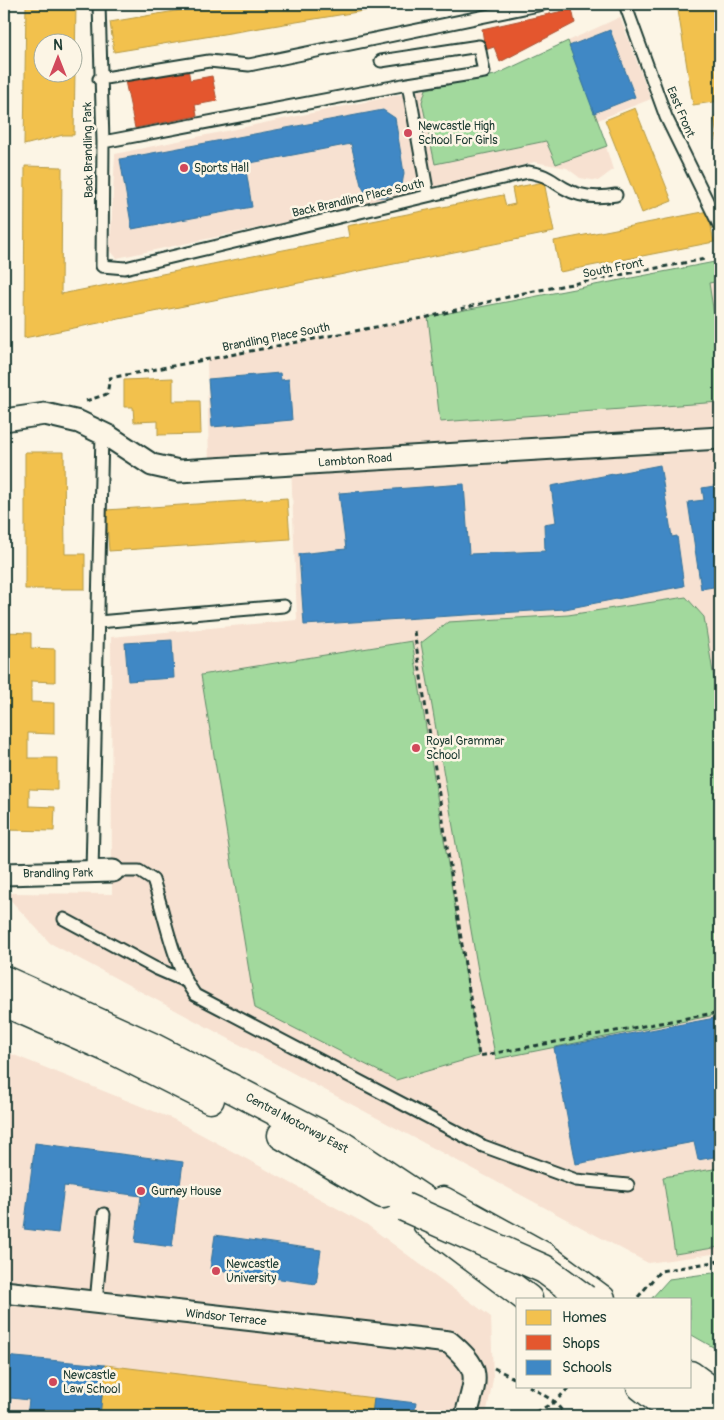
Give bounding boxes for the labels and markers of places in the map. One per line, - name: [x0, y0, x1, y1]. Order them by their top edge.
- place label: Newcastle High School For Girls: [418, 119, 498, 148]
- marker: Newcastle High School For Girls: [402, 127, 414, 139]
- place label: Sports Hall: [194, 161, 249, 176]
- marker: Sports Hall: [178, 162, 190, 174]
- place label: Royal Grammar School: [426, 734, 505, 763]
- marker: Royal Grammar School: [410, 742, 422, 754]
- place label: Gurney House: [151, 1184, 221, 1199]
- marker: Gurney House: [135, 1185, 147, 1197]
- place label: Newcastle University: [226, 1257, 279, 1286]
- marker: Newcastle University: [210, 1265, 222, 1277]
- place label: Newcastle Law School: [63, 1368, 121, 1397]
- marker: Newcastle Law School: [47, 1376, 59, 1388]

